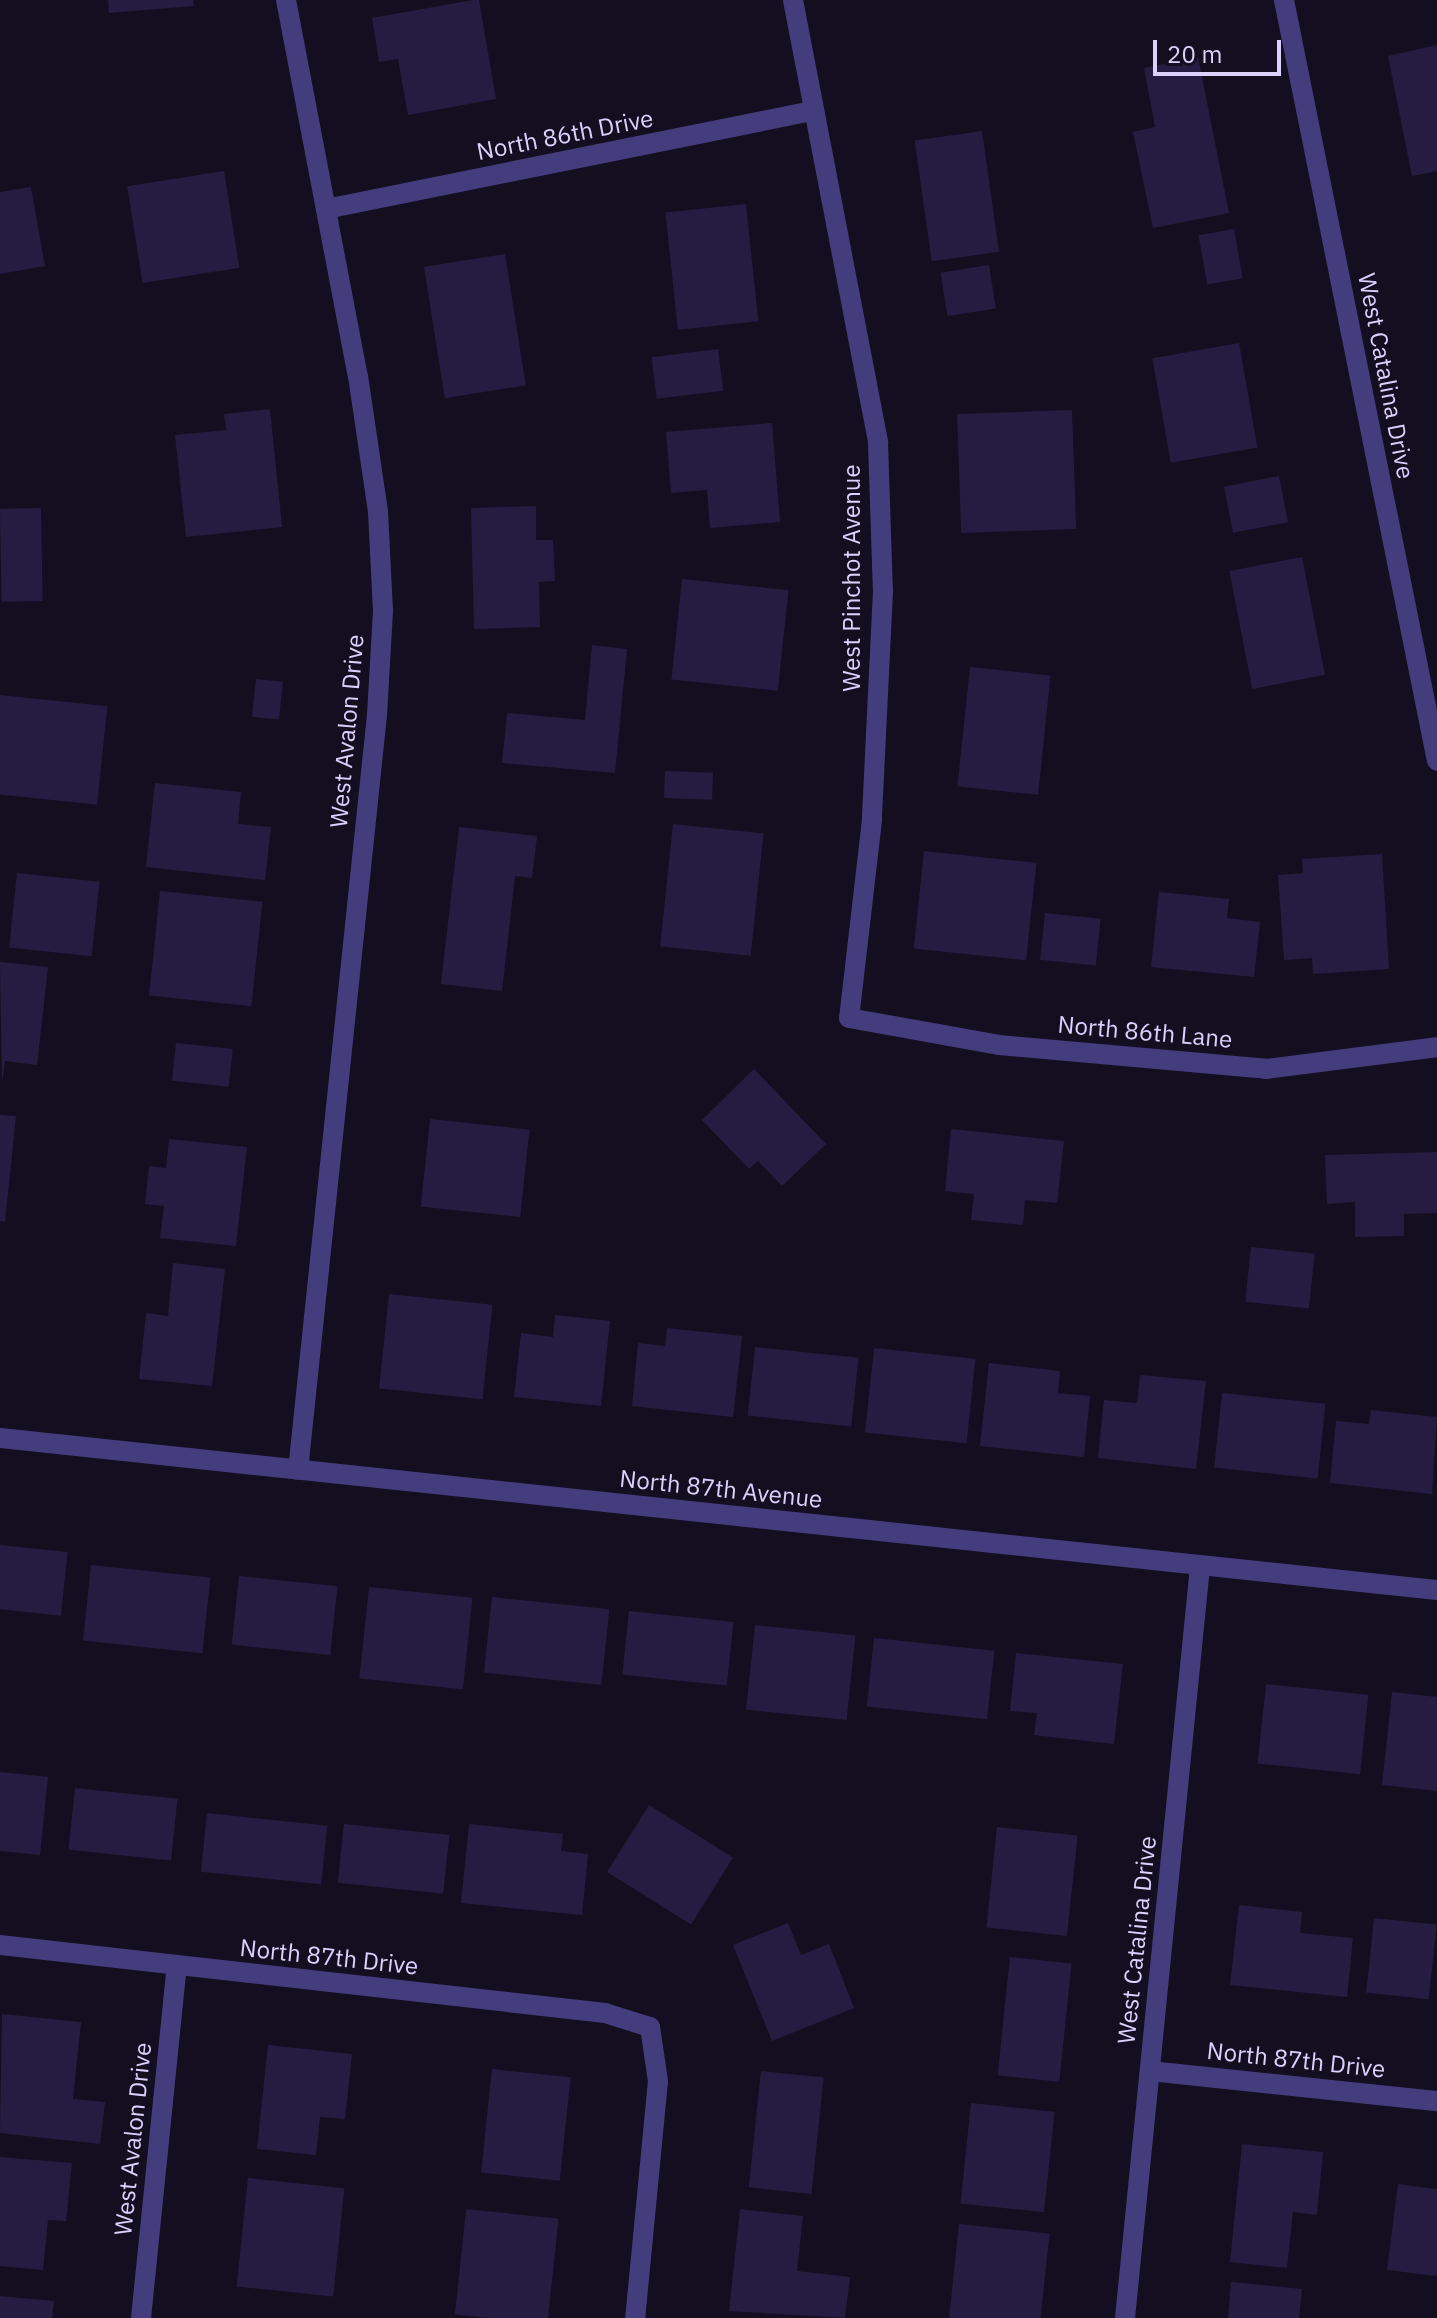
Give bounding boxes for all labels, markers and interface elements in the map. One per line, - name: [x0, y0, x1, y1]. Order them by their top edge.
- scale bar: [1157, 24, 1285, 74]
- text: 20 m: [1167, 38, 1222, 70]
- street label: North 86th Drive: [474, 104, 656, 166]
- street label: West Catalina Drive: [1352, 271, 1420, 481]
- street label: West Pinchot Avenue: [838, 464, 866, 692]
- street label: West Avalon Drive: [324, 633, 370, 829]
- street label: North 86th Lane: [1056, 1010, 1234, 1054]
- street label: North 87th Avenue: [618, 1464, 824, 1514]
- street label: West Catalina Drive: [1112, 1835, 1162, 2045]
- street label: North 87th Drive: [238, 1933, 420, 1981]
- street label: North 87th Drive: [1205, 2036, 1387, 2084]
- street label: West Avalon Drive: [109, 2041, 157, 2237]

